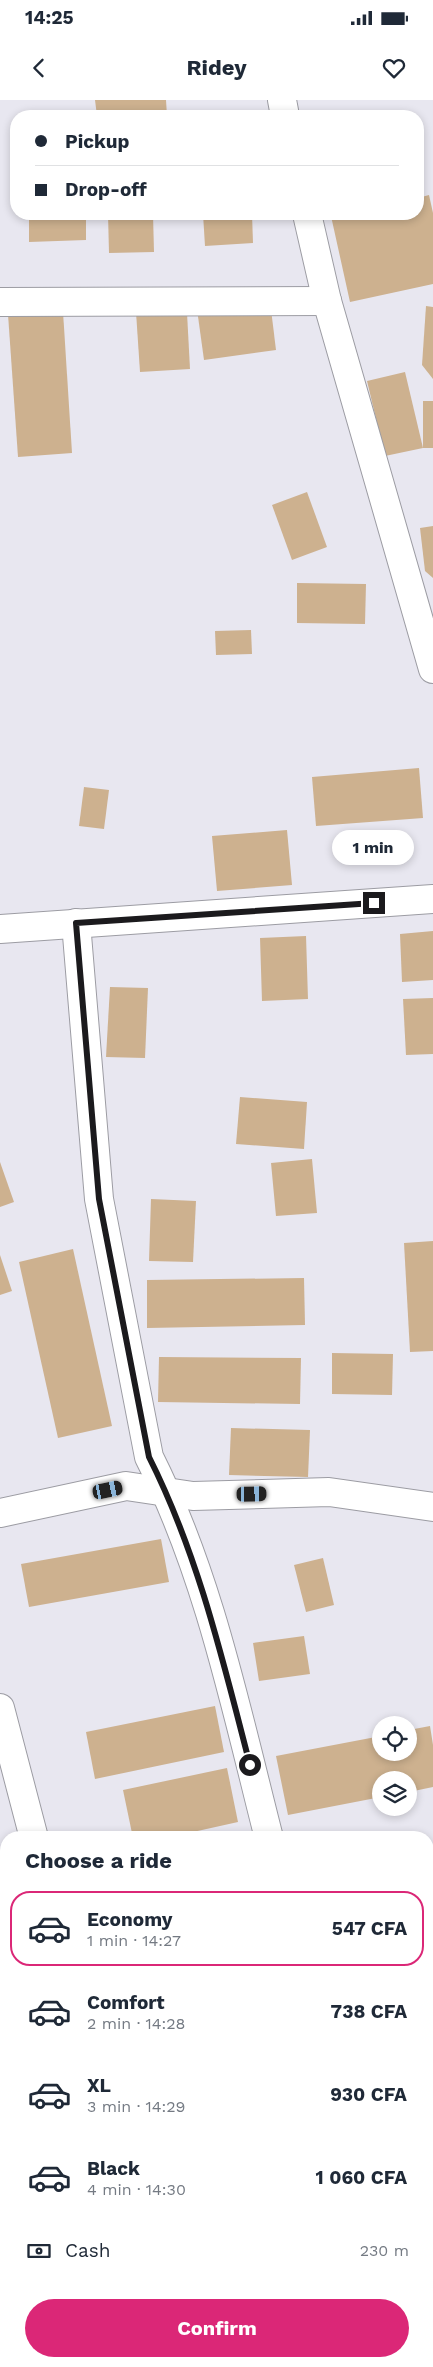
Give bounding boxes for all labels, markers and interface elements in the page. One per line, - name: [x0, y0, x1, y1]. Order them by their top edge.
- text: 14:25: [25, 6, 74, 29]
- icon: back: [25, 54, 53, 82]
- icon: heart: [380, 54, 408, 82]
- text: Ridey: [186, 55, 247, 80]
- text: Pickup: [65, 130, 129, 153]
- text: Drop-off: [65, 178, 147, 201]
- callout: 1 min: [333, 830, 415, 866]
- text: 1 min: [352, 838, 394, 857]
- route end: [363, 892, 385, 914]
- car: [91, 1480, 124, 1500]
- car: [236, 1486, 267, 1502]
- map controls: [372, 1716, 417, 1816]
- button: locate: [372, 1716, 417, 1761]
- route start: [239, 1754, 261, 1776]
- button: layers: [372, 1771, 417, 1816]
- text: Choose a ride: [25, 1848, 172, 1873]
- icon: car: [27, 1906, 72, 1951]
- text: Economy: [87, 1908, 172, 1931]
- text: 547 CFA: [332, 1917, 407, 1940]
- text: 1 min · 14:27: [87, 1931, 181, 1950]
- icon: car: [27, 1989, 72, 2034]
- text: Comfort: [87, 1991, 165, 2014]
- text: 738 CFA: [331, 2000, 407, 2023]
- text: 2 min · 14:28: [87, 2014, 185, 2033]
- icon: car: [27, 2072, 72, 2117]
- text: XL: [87, 2074, 111, 2097]
- text: 930 CFA: [330, 2083, 407, 2106]
- text: 3 min · 14:29: [87, 2097, 185, 2116]
- icon: car: [27, 2155, 72, 2200]
- text: Black: [87, 2157, 140, 2180]
- text: 1 060 CFA: [316, 2166, 407, 2189]
- text: 4 min · 14:30: [87, 2180, 186, 2199]
- icon: cash: [25, 2237, 53, 2265]
- text: Cash: [65, 2239, 111, 2262]
- text: 230 m: [360, 2241, 409, 2260]
- button: Confirm: [25, 2299, 409, 2357]

